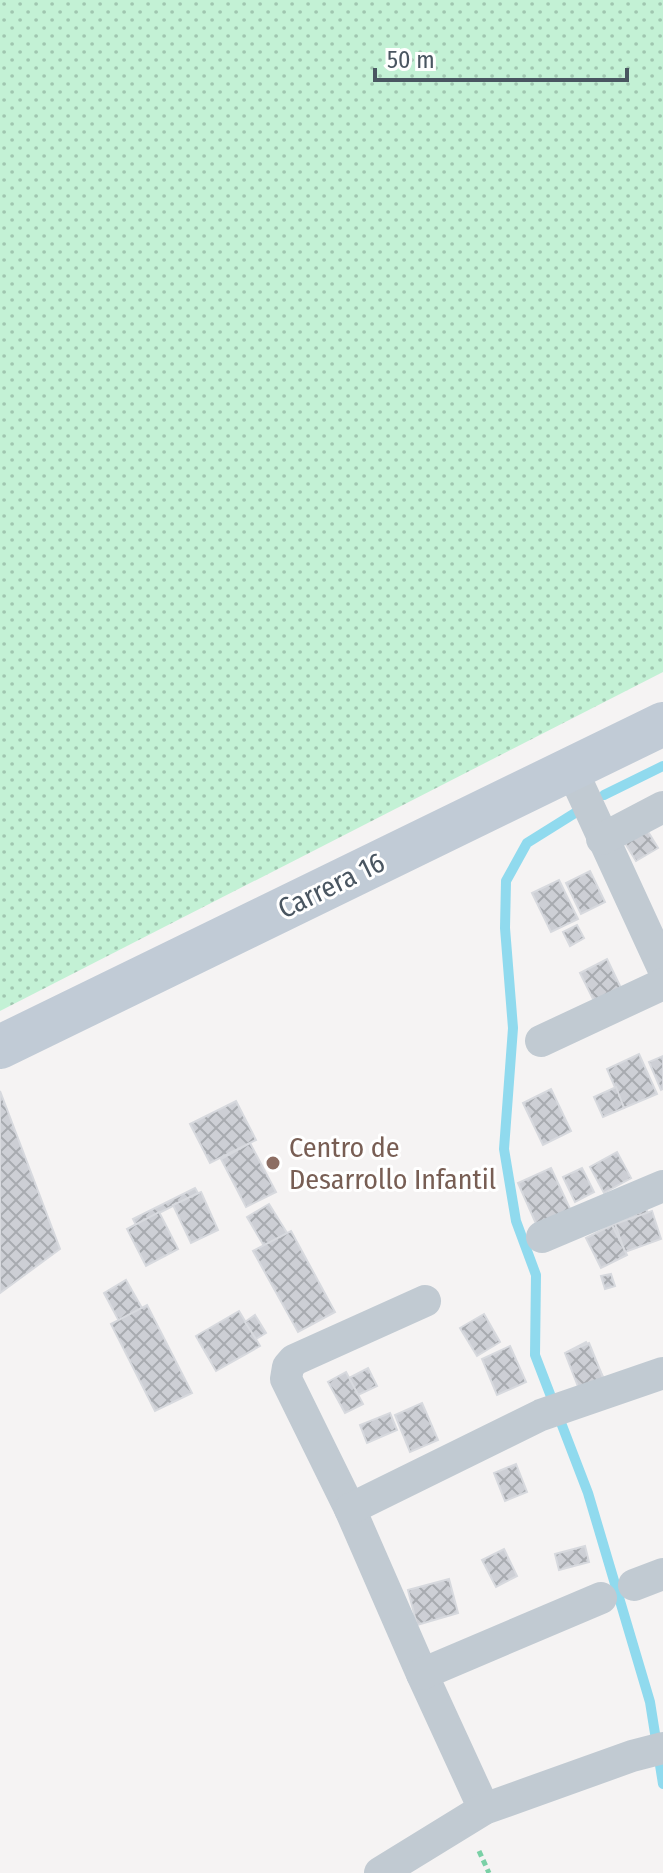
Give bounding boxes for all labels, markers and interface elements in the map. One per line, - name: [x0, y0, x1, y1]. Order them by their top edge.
- scale bar: [375, 32, 627, 82]
- text: 50 m: [387, 46, 435, 74]
- street label: Carrera 16: [273, 846, 390, 925]
- place label: Centro de Desarrollo Infantil: [289, 1131, 496, 1196]
- marker: Centro de Desarrollo Infantil: [264, 1154, 282, 1172]

